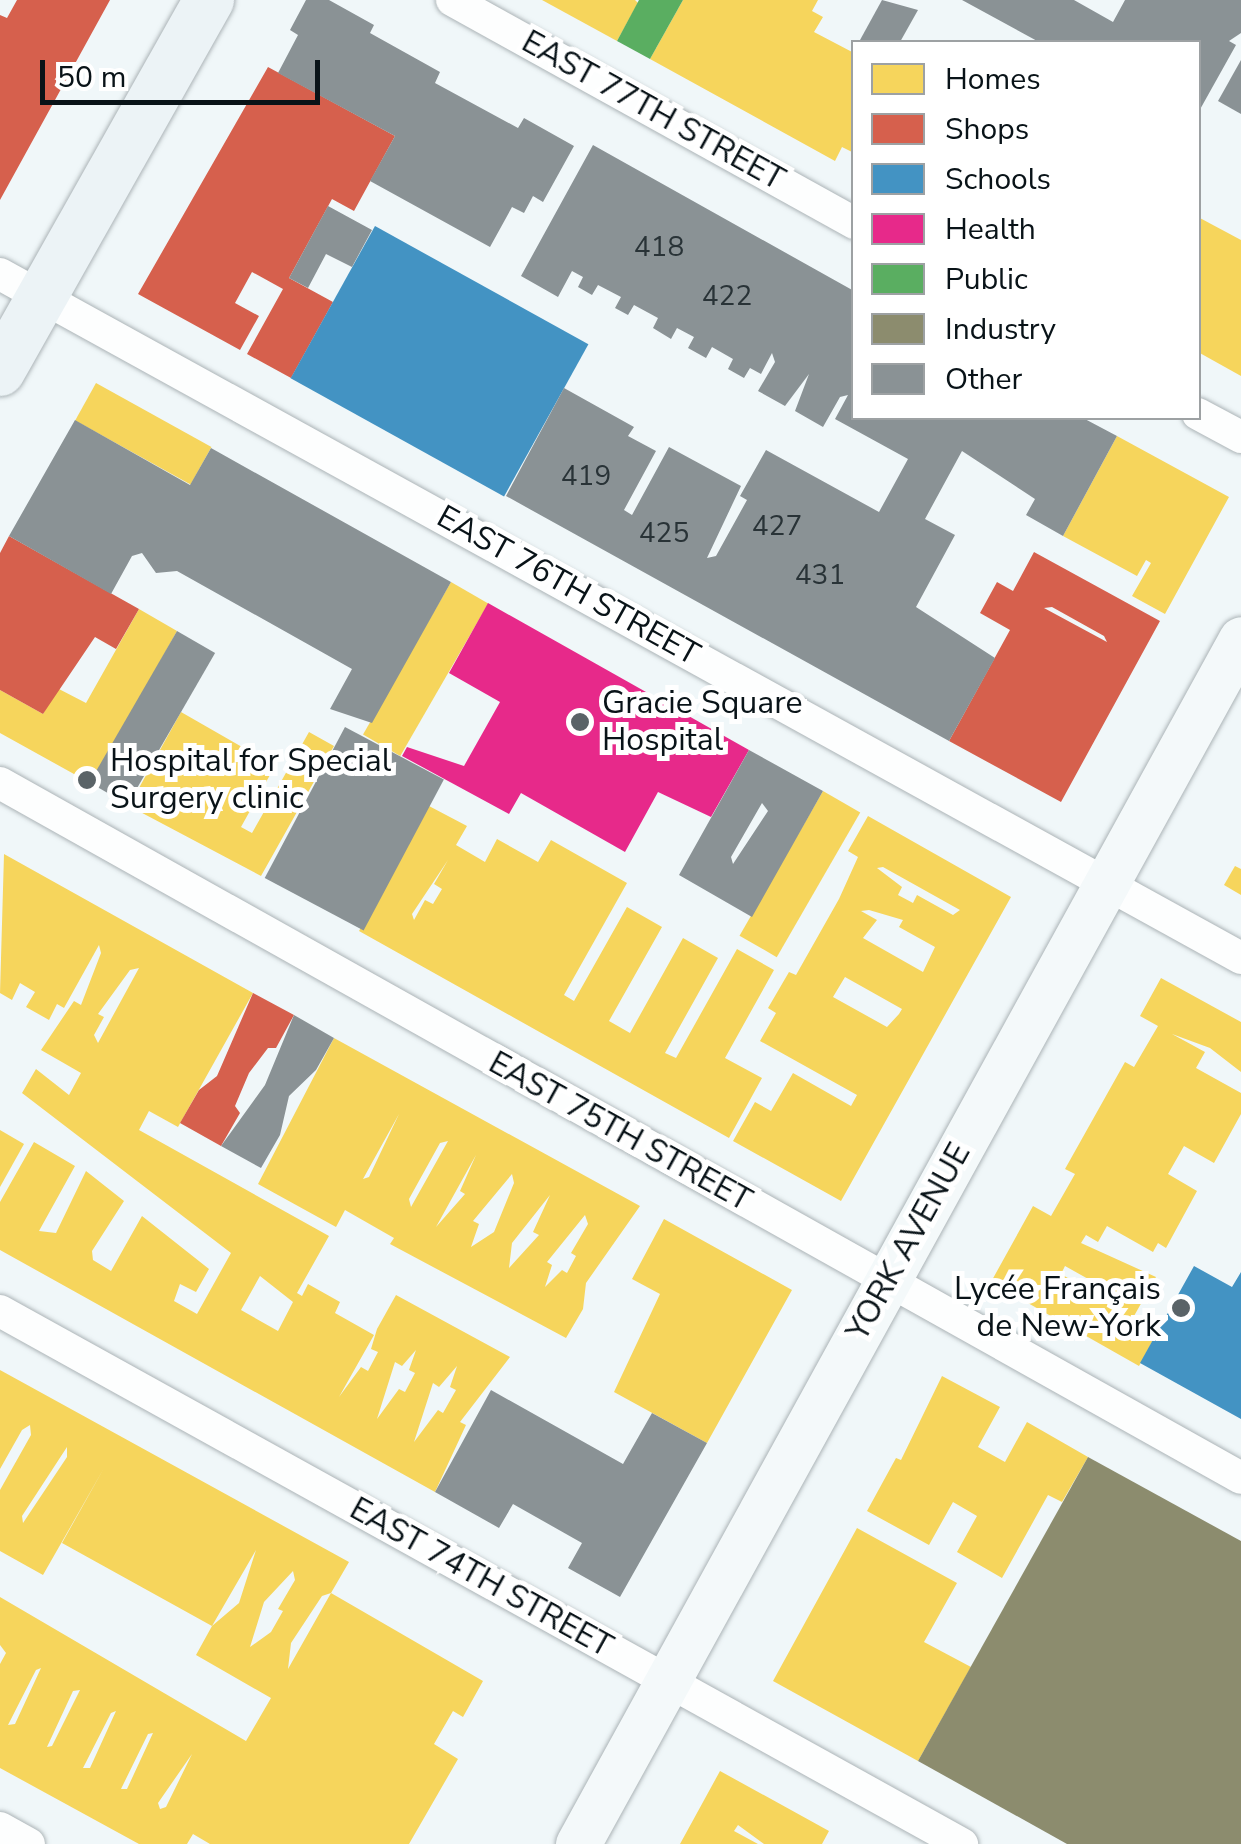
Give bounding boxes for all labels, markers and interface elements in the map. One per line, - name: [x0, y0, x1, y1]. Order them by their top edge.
- street label: EAST 77TH STREET: [515, 23, 791, 199]
- scale bar: [45, 40, 325, 102]
- legend: [851, 40, 1201, 420]
- text: 50 m: [57, 57, 126, 98]
- text: Homes: [945, 59, 1041, 100]
- text: Shops: [945, 109, 1029, 150]
- text: Schools: [945, 159, 1051, 200]
- text: Health: [945, 209, 1036, 250]
- house number: 418: [634, 230, 684, 264]
- text: Public: [945, 259, 1028, 300]
- house number: 422: [702, 279, 752, 313]
- text: Industry: [945, 309, 1056, 350]
- text: Other: [945, 359, 1022, 400]
- house number: 419: [561, 459, 611, 493]
- street label: EAST 76TH STREET: [430, 498, 706, 674]
- house number: 427: [752, 509, 802, 543]
- house number: 425: [639, 516, 689, 550]
- house number: 431: [795, 558, 845, 592]
- place label: Gracie Square Hospital: [602, 685, 802, 760]
- marker: Gracie Square Hospital: [567, 709, 593, 735]
- place label: Hospital for Special Surgery clinic: [110, 743, 391, 818]
- marker: Hospital for Special Surgery clinic: [74, 767, 100, 793]
- street label: EAST 75TH STREET: [482, 1044, 758, 1220]
- street label: YORK AVENUE: [839, 1137, 979, 1347]
- place label: Lycée Français de New-York: [954, 1271, 1161, 1346]
- marker: Lycée Français de New-York: [1170, 1297, 1192, 1319]
- street label: EAST 74TH STREET: [343, 1490, 619, 1666]

